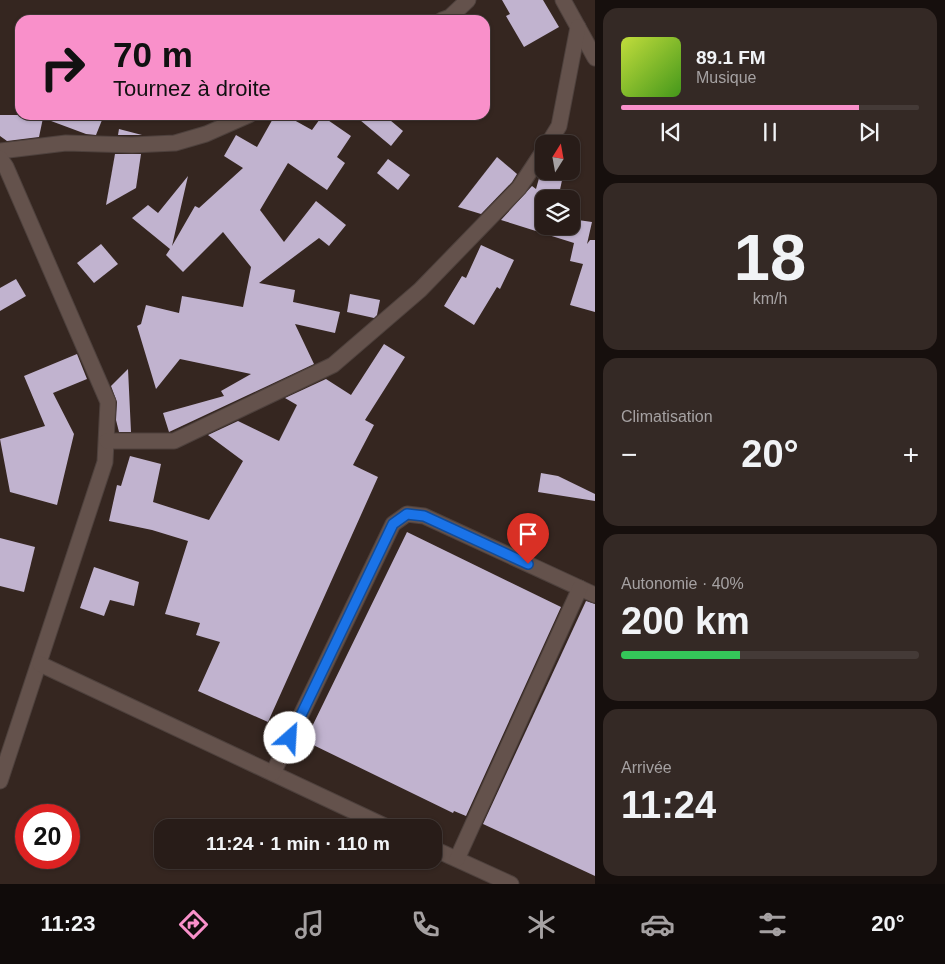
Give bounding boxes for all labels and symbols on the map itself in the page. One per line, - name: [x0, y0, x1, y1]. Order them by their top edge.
- north arrow: [535, 135, 580, 180]
- pin: [507, 513, 549, 564]
- position arrow: [263, 711, 315, 763]
- speed limit sign: 20: [15, 804, 80, 869]

